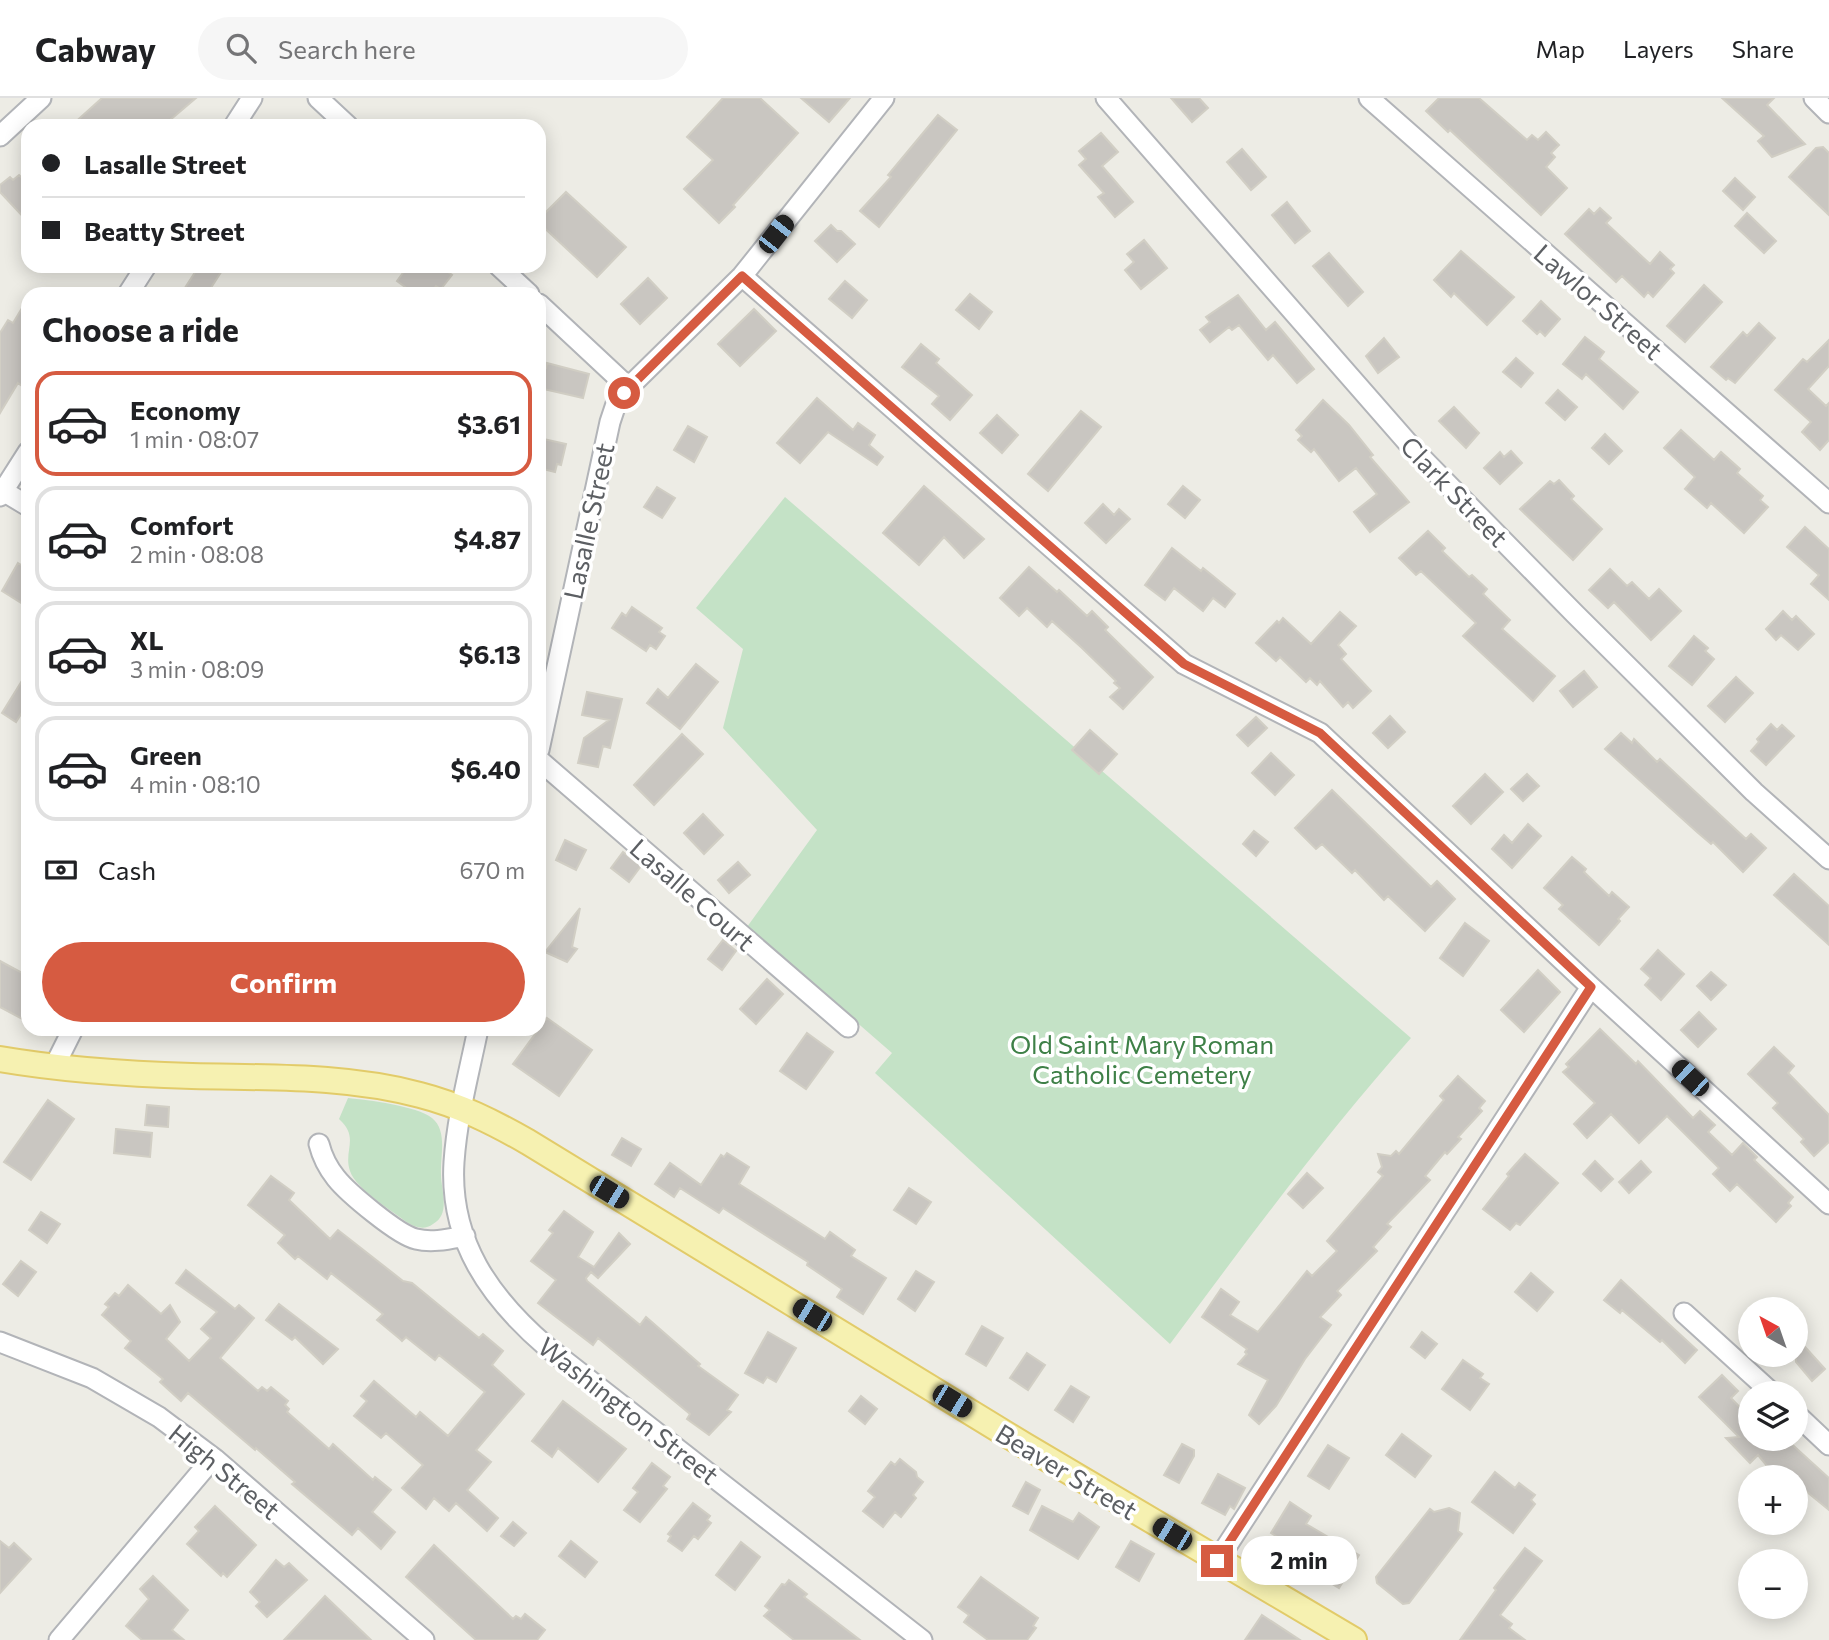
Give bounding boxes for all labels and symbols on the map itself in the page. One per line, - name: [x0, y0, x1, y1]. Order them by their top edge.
- car: [755, 211, 798, 257]
- street label: Lawlor Street: [1528, 237, 1670, 365]
- route start: [608, 377, 640, 409]
- street label: Clark Street: [1395, 430, 1515, 552]
- street label: Lasalle Street: [556, 440, 620, 602]
- street label: Lasalle Court: [624, 832, 762, 956]
- park label: Old Saint Mary Roman Catholic Cemetery: [1010, 1028, 1274, 1089]
- car: [1668, 1056, 1713, 1100]
- car: [586, 1172, 633, 1212]
- car: [789, 1295, 836, 1335]
- north arrow: [1738, 1297, 1808, 1367]
- street label: Washington Street: [533, 1330, 725, 1490]
- car: [929, 1381, 976, 1421]
- street label: High Street: [163, 1417, 287, 1525]
- street label: Beaver Street: [991, 1417, 1143, 1525]
- car: [1149, 1514, 1196, 1554]
- callout: 2 min: [1242, 1536, 1357, 1586]
- route end: [1201, 1545, 1233, 1577]

